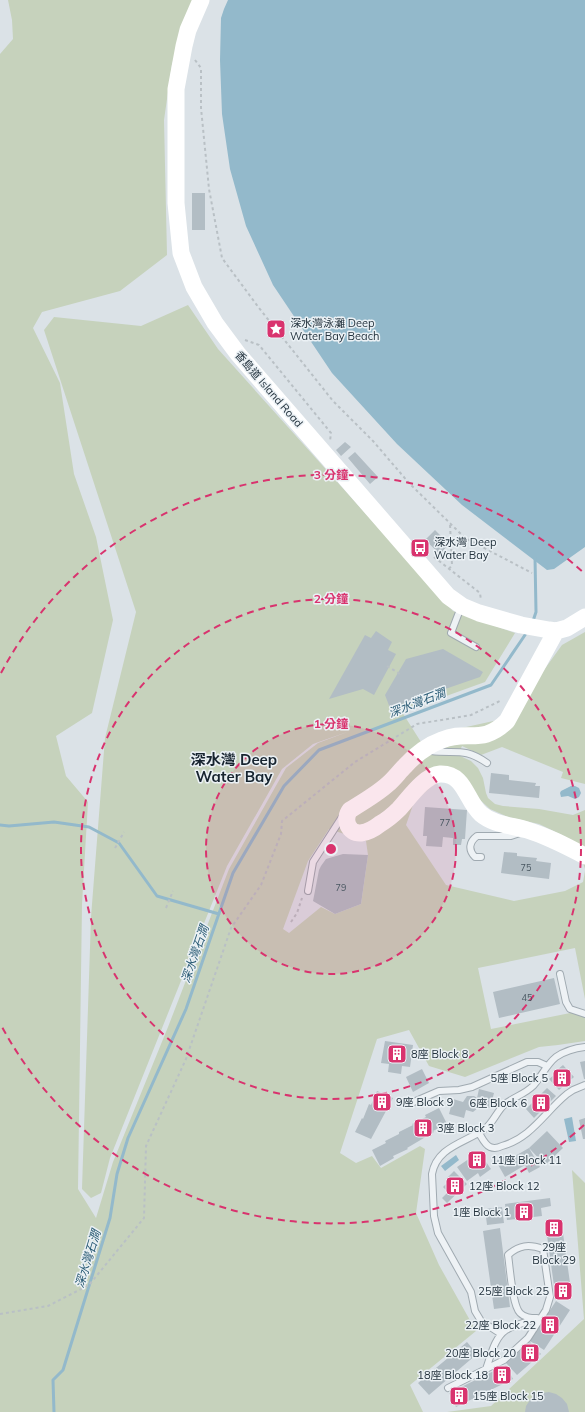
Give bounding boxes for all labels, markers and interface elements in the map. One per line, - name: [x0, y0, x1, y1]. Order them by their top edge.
- place label: 深水灣泳灘 Deep Water Bay Beach: [290, 316, 380, 343]
- place icon: 深水灣泳灘 Deep Water Bay Beach: [265, 318, 287, 340]
- street label: 香島道 Island Road: [232, 348, 306, 430]
- text: 3 分鐘: [314, 467, 348, 482]
- place label: 深水灣 Deep Water Bay: [434, 535, 497, 562]
- bus stop icon: 深水灣 Deep Water Bay: [409, 537, 431, 559]
- text: 2 分鐘: [314, 591, 348, 606]
- water label: 深水灣石澗: [386, 684, 449, 720]
- text: 1 分鐘: [314, 716, 348, 731]
- district label: 深水灣 Deep Water Bay: [191, 750, 277, 786]
- house number: 77: [440, 817, 450, 828]
- centre of rings: [324, 842, 338, 856]
- house number: 75: [521, 862, 532, 873]
- house number: 79: [336, 882, 346, 893]
- water label: 深水灣石澗: [178, 921, 212, 985]
- house number: 45: [522, 992, 533, 1003]
- building icon: 8座 Block 8: [386, 1043, 408, 1065]
- place label: 8座 Block 8: [411, 1047, 469, 1061]
- building icon: 5座 Block 5: [551, 1067, 573, 1089]
- place label: 5座 Block 5: [491, 1071, 548, 1085]
- building icon: 9座 Block 9: [371, 1091, 393, 1113]
- building icon: 6座 Block 6: [530, 1092, 552, 1114]
- place label: 9座 Block 9: [396, 1095, 453, 1109]
- place label: 6座 Block 6: [470, 1096, 527, 1110]
- building icon: 3座 Block 3: [412, 1117, 434, 1139]
- place label: 3座 Block 3: [437, 1121, 494, 1135]
- building icon: 11座 Block 11: [466, 1149, 488, 1171]
- place label: 11座 Block 11: [491, 1153, 562, 1167]
- building icon: 12座 Block 12: [444, 1175, 466, 1197]
- place label: 12座 Block 12: [469, 1179, 540, 1193]
- building icon: 1座 Block 1: [513, 1201, 535, 1223]
- place label: 1座 Block 1: [453, 1205, 510, 1219]
- building icon: 29座 Block 29: [543, 1217, 565, 1239]
- water label: 深水灣石澗: [72, 1226, 104, 1290]
- place label: 29座 Block 29: [532, 1240, 576, 1267]
- building icon: 25座 Block 25: [552, 1280, 574, 1302]
- place label: 25座 Block 25: [478, 1284, 549, 1298]
- building icon: 22座 Block 22: [539, 1314, 561, 1336]
- place label: 22座 Block 22: [465, 1318, 536, 1332]
- building icon: 20座 Block 20: [519, 1342, 541, 1364]
- place label: 20座 Block 20: [445, 1346, 516, 1360]
- building icon: 18座 Block 18: [491, 1364, 513, 1386]
- place label: 18座 Block 18: [417, 1368, 488, 1382]
- building icon: 15座 Block 15: [448, 1385, 470, 1407]
- place label: 15座 Block 15: [473, 1389, 544, 1403]

